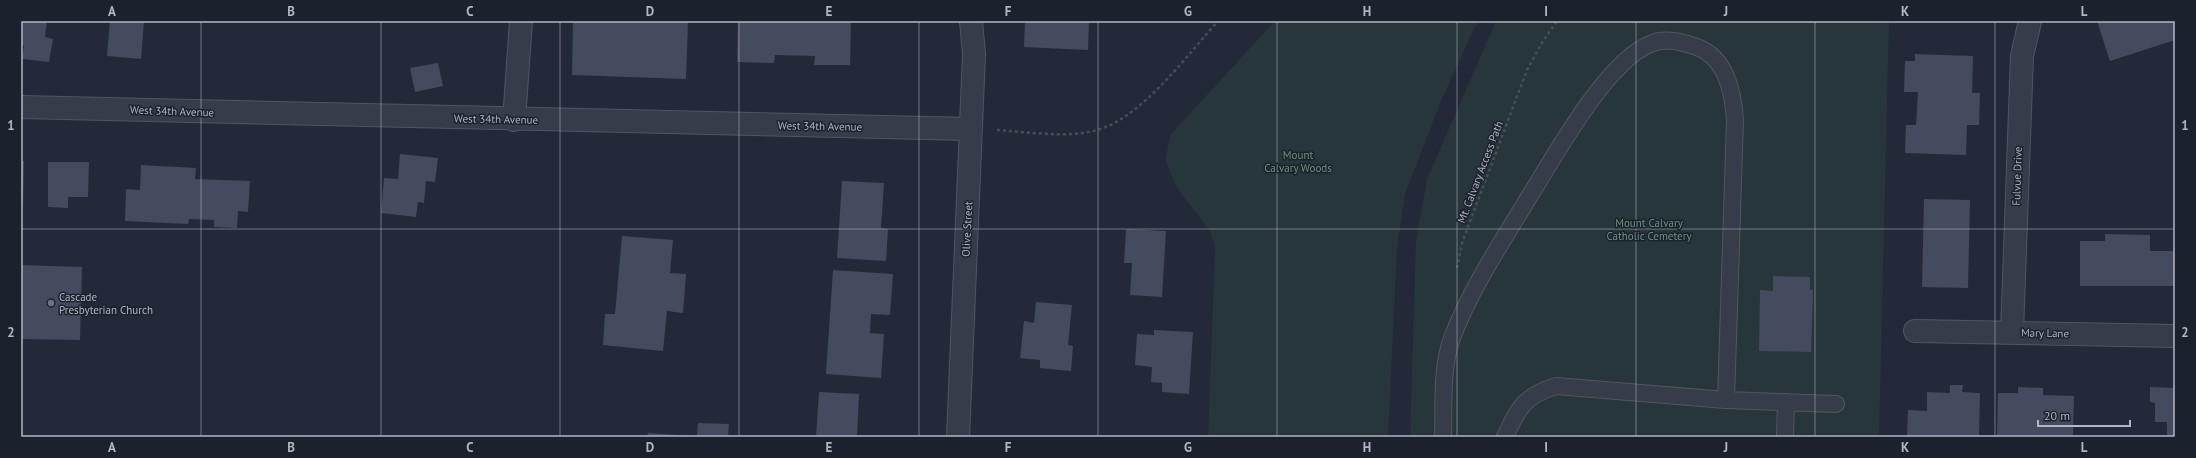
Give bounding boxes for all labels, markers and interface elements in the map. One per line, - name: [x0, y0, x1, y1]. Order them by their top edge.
- text: A: [108, 3, 116, 20]
- text: B: [287, 3, 295, 20]
- text: C: [466, 3, 474, 20]
- text: D: [646, 3, 654, 20]
- text: E: [826, 3, 833, 20]
- text: F: [1005, 3, 1012, 20]
- text: G: [1184, 3, 1192, 20]
- text: H: [1363, 3, 1371, 20]
- text: I: [1544, 3, 1548, 20]
- text: J: [1723, 3, 1728, 20]
- text: K: [1901, 3, 1909, 20]
- text: L: [2081, 3, 2088, 20]
- street label: West 34th Avenue: [130, 103, 215, 119]
- street label: West 34th Avenue: [454, 111, 539, 127]
- text: 1: [7, 117, 15, 134]
- text: 1: [2181, 117, 2189, 134]
- street label: West 34th Avenue: [778, 118, 863, 134]
- street label: Mt. Calvary Access Path: [1454, 119, 1506, 225]
- street label: Fulvue Drive: [2009, 146, 2025, 206]
- park label: Mount Calvary Woods: [1264, 148, 1332, 175]
- street label: Olive Street: [959, 201, 975, 257]
- park label: Mount Calvary Catholic Cemetery: [1606, 216, 1692, 243]
- place label: Cascade Presbyterian Church: [59, 290, 153, 317]
- marker: Cascade Presbyterian Church: [46, 298, 56, 308]
- text: 2: [7, 324, 15, 341]
- text: 2: [2181, 324, 2189, 341]
- street label: Mary Lane: [2021, 326, 2070, 340]
- scale bar: [2038, 402, 2130, 428]
- text: 20 m: [2044, 408, 2070, 423]
- text: A: [108, 439, 116, 456]
- text: B: [287, 439, 295, 456]
- text: C: [466, 439, 474, 456]
- text: D: [646, 439, 654, 456]
- text: E: [826, 439, 833, 456]
- text: F: [1005, 439, 1012, 456]
- text: G: [1184, 439, 1192, 456]
- text: H: [1363, 439, 1371, 456]
- text: I: [1544, 439, 1548, 456]
- text: J: [1723, 439, 1728, 456]
- text: K: [1901, 439, 1909, 456]
- text: L: [2081, 439, 2088, 456]

